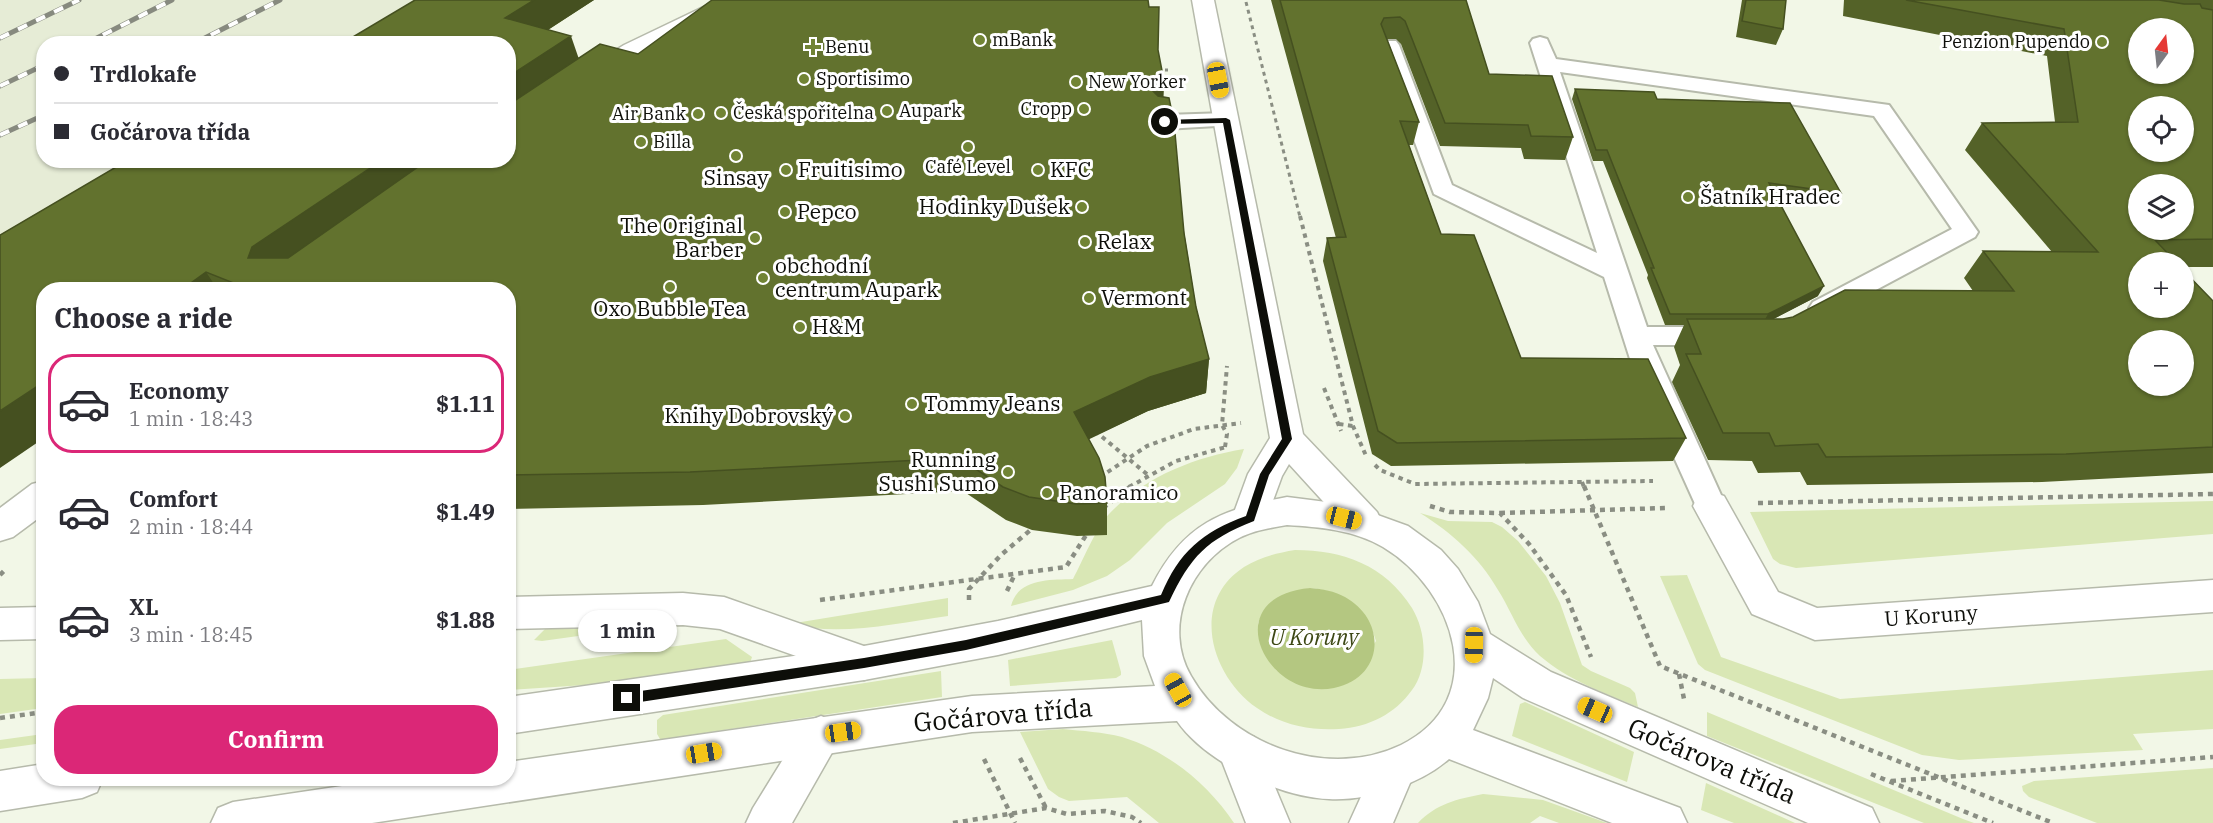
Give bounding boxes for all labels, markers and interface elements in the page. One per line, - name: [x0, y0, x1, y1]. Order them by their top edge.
- north arrow: [2128, 18, 2194, 84]
- map controls: [2128, 18, 2194, 396]
- place label: mBank: [992, 28, 1054, 51]
- place label: Penzion Pupendo: [1941, 30, 2090, 53]
- marker: mBank: [973, 33, 987, 47]
- place label: Benu: [825, 35, 869, 58]
- marker: Penzion Pupendo: [2095, 35, 2109, 49]
- marker: Benu: [806, 40, 820, 54]
- text: Trdlokafe: [90, 59, 197, 88]
- car: [1206, 61, 1230, 99]
- place label: Sportisimo: [816, 67, 910, 90]
- place label: New Yorker: [1088, 70, 1186, 93]
- marker: Sportisimo: [797, 72, 811, 86]
- marker: New Yorker: [1069, 75, 1083, 89]
- button: locate: [2128, 96, 2194, 162]
- place label: Cropp: [1020, 97, 1072, 120]
- place label: Aupark: [899, 99, 962, 122]
- place label: Česká spořitelna: [733, 100, 874, 124]
- place label: Air Bank: [612, 102, 686, 125]
- marker: Cropp: [1077, 102, 1091, 116]
- marker: Aupark: [880, 104, 894, 118]
- marker: Česká spořitelna: [714, 106, 728, 120]
- marker: Air Bank: [691, 107, 705, 121]
- route start: [1151, 108, 1178, 135]
- text: Gočárova třída: [90, 117, 250, 146]
- place label: Billa: [653, 130, 692, 153]
- marker: Billa: [634, 135, 648, 149]
- marker: Café Level: [961, 140, 975, 154]
- marker: Sinsay: [729, 149, 743, 163]
- place label: Fruitisimo: [798, 155, 903, 183]
- place label: Café Level: [925, 155, 1011, 178]
- place label: KFC: [1050, 155, 1091, 183]
- place label: Sinsay: [703, 163, 769, 191]
- marker: Fruitisimo: [779, 163, 793, 177]
- marker: KFC: [1031, 163, 1045, 177]
- button: layers: [2128, 174, 2194, 240]
- place label: Šatník Hradec: [1700, 182, 1840, 210]
- marker: Šatník Hradec: [1681, 190, 1695, 204]
- place label: Hodinky Dušek: [919, 192, 1071, 220]
- place label: Pepco: [797, 197, 857, 225]
- marker: Hodinky Dušek: [1075, 200, 1089, 214]
- marker: Pepco: [778, 205, 792, 219]
- place label: The Original Barber: [620, 211, 744, 263]
- place label: Relax: [1097, 227, 1152, 255]
- marker: The Original Barber: [748, 231, 762, 245]
- marker: Relax: [1078, 235, 1092, 249]
- place label: obchodní centrum Aupark: [775, 251, 939, 303]
- button: +: [2128, 252, 2194, 318]
- marker: obchodní centrum Aupark: [756, 271, 770, 285]
- marker: Oxo Bubble Tea: [663, 280, 677, 294]
- place label: Vermont: [1101, 283, 1187, 311]
- marker: Vermont: [1082, 291, 1096, 305]
- place label: Oxo Bubble Tea: [593, 294, 747, 322]
- text: Choose a ride: [54, 300, 233, 335]
- place label: H&M: [812, 312, 862, 340]
- marker: H&M: [793, 320, 807, 334]
- button: −: [2128, 330, 2194, 396]
- text: Economy: [129, 376, 229, 405]
- icon: car: [57, 377, 111, 431]
- text: $1.11: [436, 389, 495, 418]
- place label: Tommy Jeans: [924, 389, 1060, 417]
- marker: Tommy Jeans: [905, 397, 919, 411]
- place label: Knihy Dobrovský: [664, 401, 834, 429]
- text: 1 min · 18:43: [129, 405, 253, 432]
- marker: Knihy Dobrovský: [838, 409, 852, 423]
- place label: Running Sushi Sumo: [879, 445, 997, 497]
- marker: Running Sushi Sumo: [1001, 465, 1015, 479]
- place label: Panoramico: [1059, 478, 1178, 506]
- text: Comfort: [129, 484, 218, 513]
- icon: car: [57, 485, 111, 539]
- marker: Panoramico: [1040, 486, 1054, 500]
- text: $1.49: [436, 497, 495, 526]
- car: [1324, 505, 1364, 531]
- text: 2 min · 18:44: [129, 513, 253, 540]
- text: XL: [129, 592, 159, 621]
- icon: car: [57, 593, 111, 647]
- street label: U Koruny: [1883, 598, 1979, 632]
- text: $1.88: [436, 605, 495, 634]
- callout: 1 min: [578, 611, 676, 653]
- text: 1 min: [600, 617, 656, 644]
- text: 3 min · 18:45: [129, 621, 253, 648]
- water label: U Koruny: [1270, 622, 1360, 651]
- car: [1465, 627, 1483, 663]
- car: [1161, 670, 1195, 710]
- route end: [613, 684, 640, 711]
- street label: Gočárova třída: [912, 689, 1094, 739]
- car: [1575, 694, 1615, 726]
- button: Confirm: [54, 705, 498, 774]
- street label: Gočárova třída: [1623, 709, 1802, 811]
- car: [824, 721, 862, 743]
- car: [685, 741, 723, 765]

